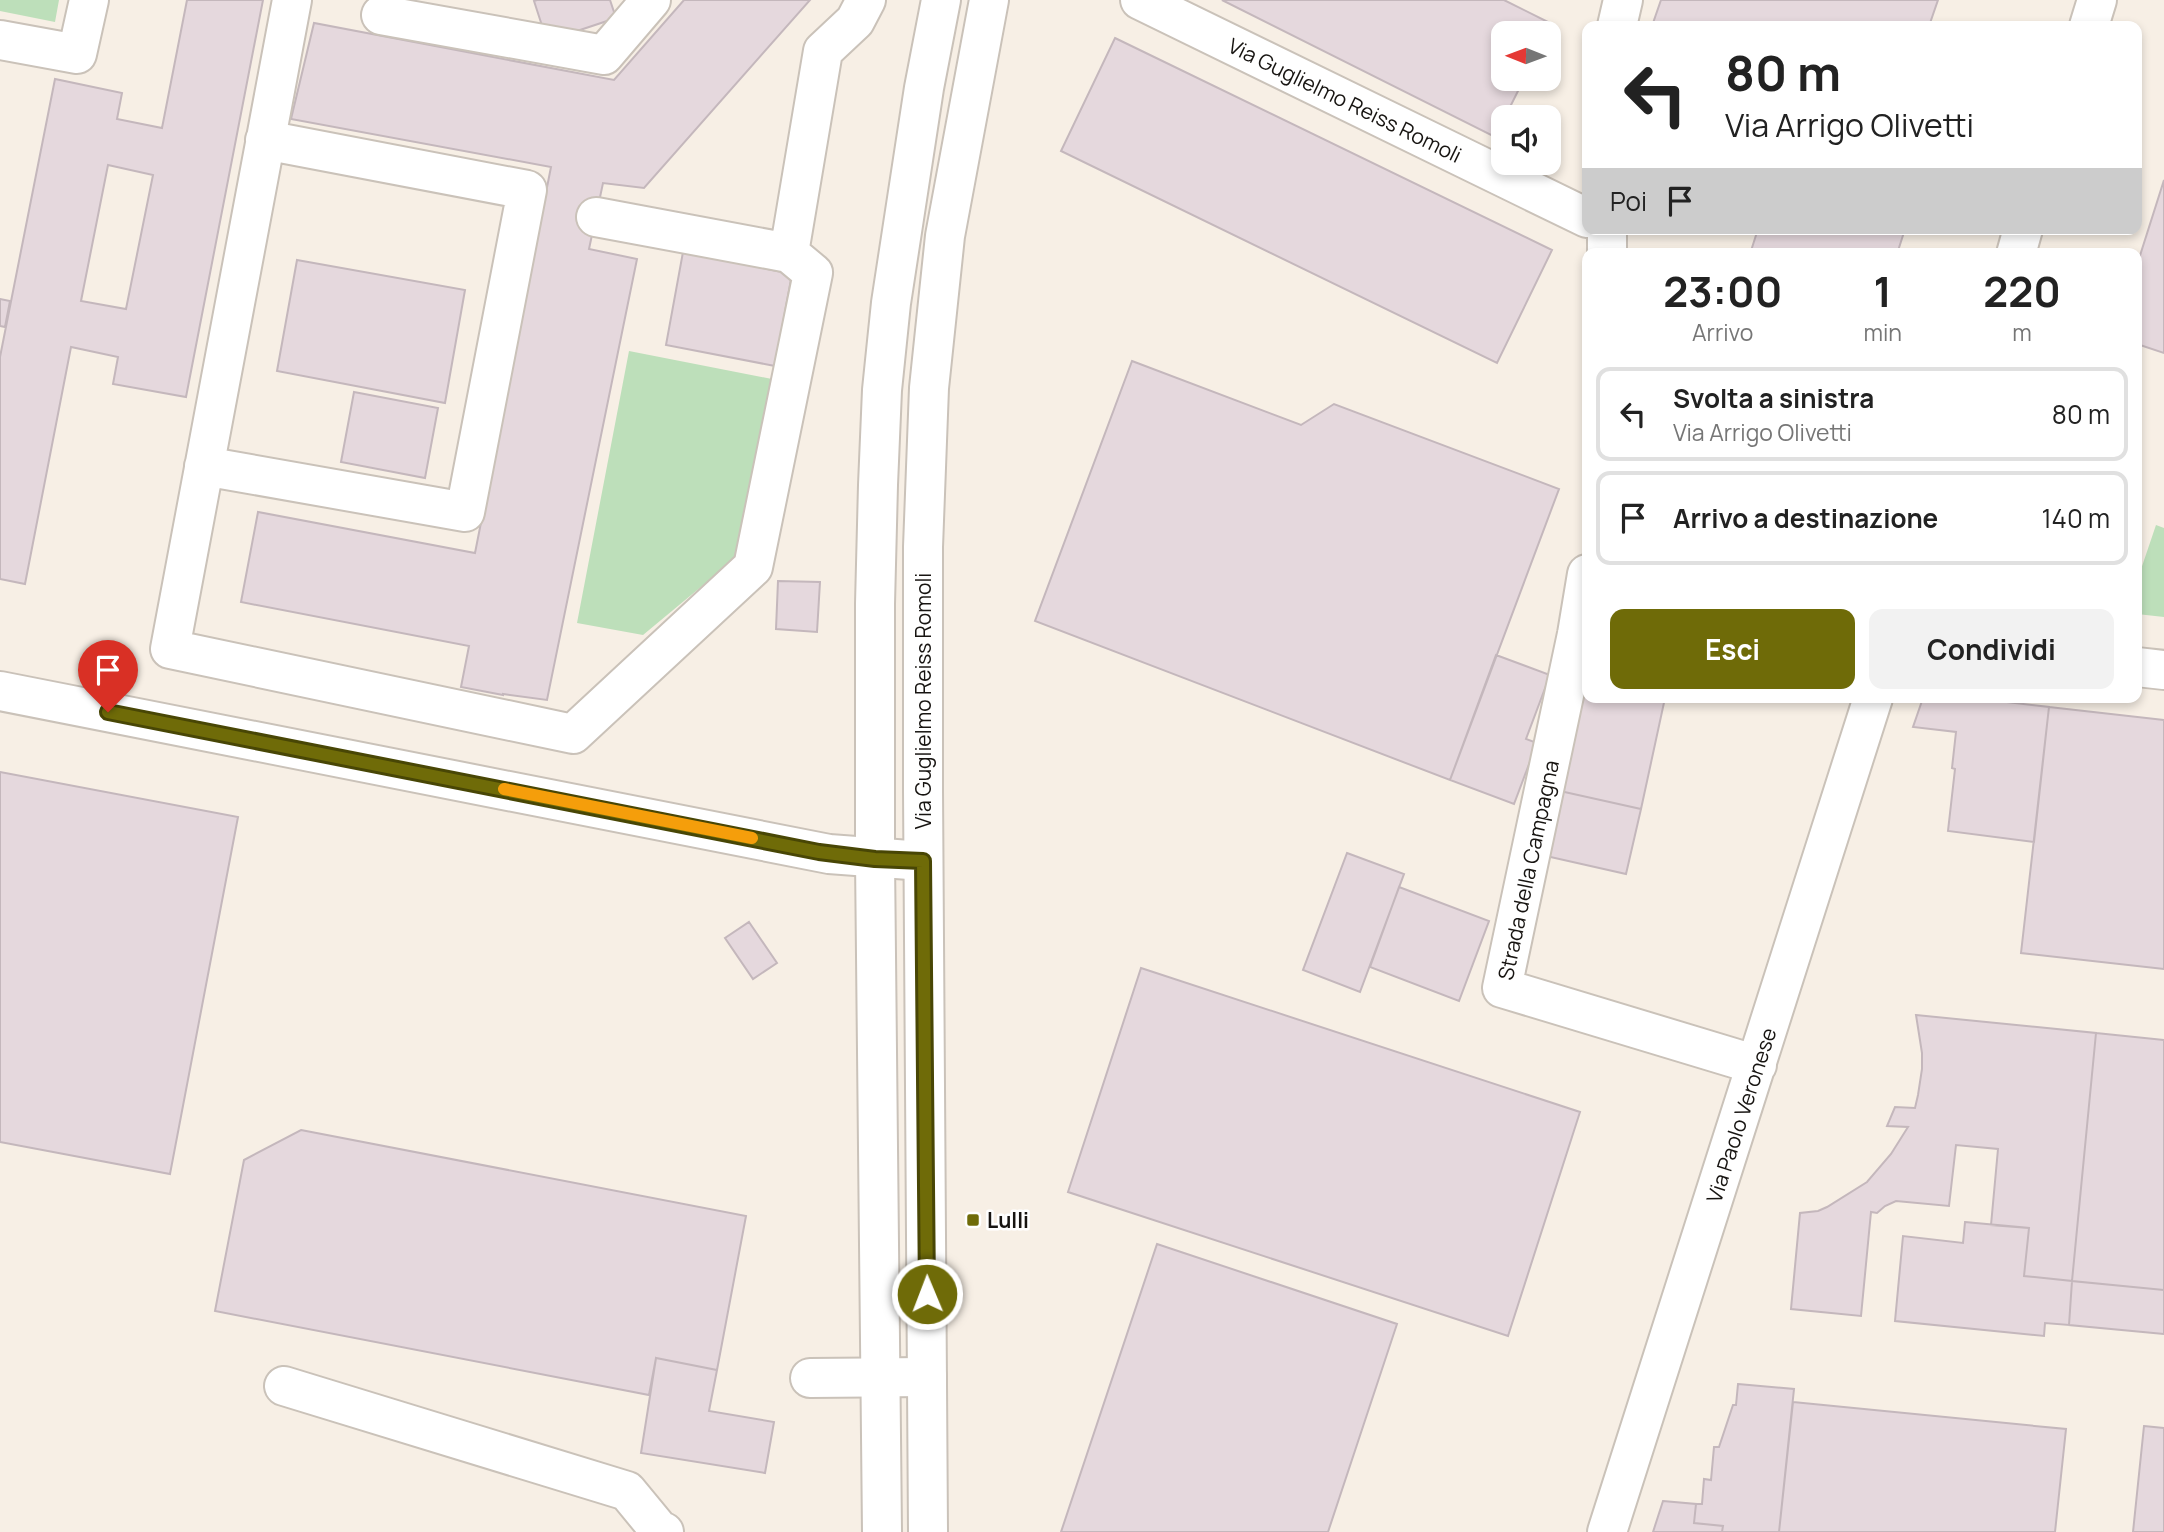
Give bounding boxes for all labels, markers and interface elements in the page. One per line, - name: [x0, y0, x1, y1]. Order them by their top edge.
- north arrow: [1491, 21, 1561, 91]
- map controls: [1491, 21, 1561, 175]
- street label: Via Guglielmo Reiss Romoli: [1224, 31, 1466, 169]
- text: 80 m: [1725, 39, 1841, 106]
- icon: left: [1610, 49, 1701, 140]
- text: Via Arrigo Olivetti: [1725, 103, 1974, 147]
- button: sound: [1491, 105, 1561, 175]
- icon: arrive: [1661, 182, 1699, 220]
- text: Poi: [1610, 183, 1647, 219]
- text: 23:00: [1663, 262, 1782, 320]
- text: 1: [1874, 262, 1892, 320]
- text: 220: [1983, 262, 2061, 320]
- text: Arrivo: [1692, 316, 1753, 348]
- text: min: [1863, 316, 1902, 348]
- text: m: [2012, 316, 2032, 348]
- text: Svolta a sinistra: [1673, 380, 1874, 416]
- icon: left: [1614, 395, 1652, 433]
- text: 80 m: [2052, 396, 2110, 432]
- text: Via Arrigo Olivetti: [1673, 416, 1852, 448]
- icon: arrive: [1614, 499, 1652, 537]
- text: Arrivo a destinazione: [1673, 500, 1938, 536]
- text: 140 m: [2041, 500, 2110, 536]
- street label: Via Guglielmo Reiss Romoli: [909, 573, 937, 829]
- button: Esci: [1610, 609, 1855, 689]
- button: Condividi: [1869, 609, 2114, 689]
- pin: [78, 640, 138, 712]
- icon: arrive: [89, 651, 127, 689]
- street label: Strada della Campagna: [1491, 758, 1565, 982]
- street label: Via Paolo Veronese: [1700, 1024, 1782, 1206]
- place label: Lulli: [987, 1206, 1029, 1234]
- marker: Lulli: [965, 1212, 981, 1228]
- position arrow: [890, 1257, 964, 1331]

